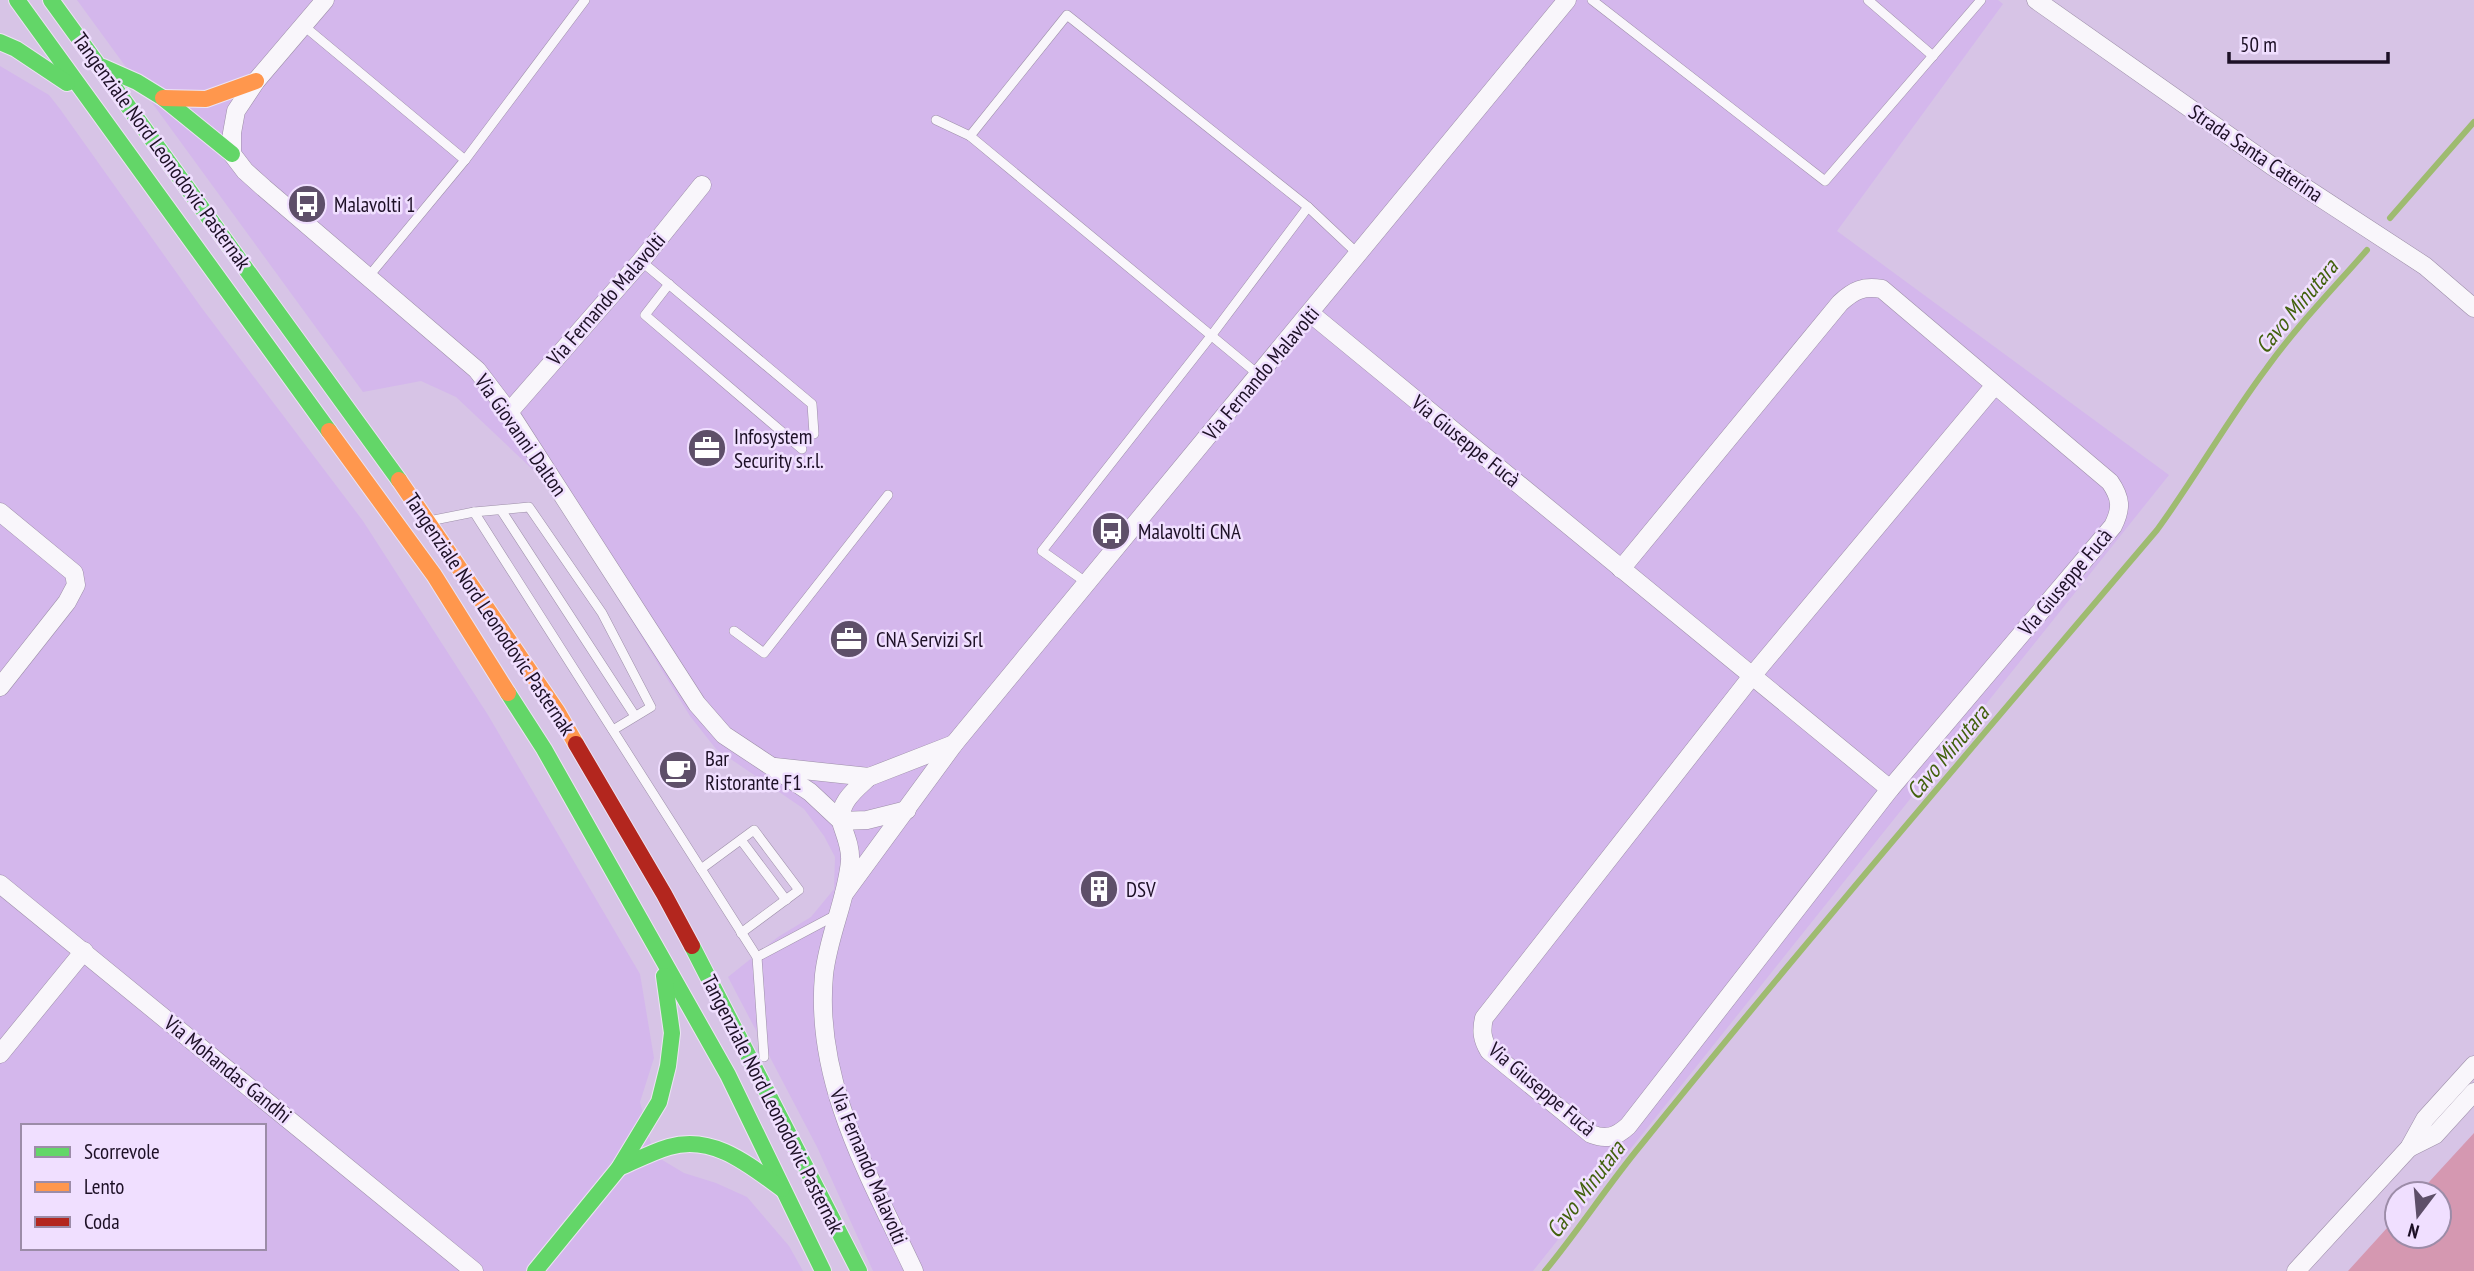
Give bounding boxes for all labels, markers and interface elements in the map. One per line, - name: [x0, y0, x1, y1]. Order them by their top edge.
- scale bar: [2229, 21, 2388, 65]
- street label: Tangenziale Nord Leonodovic Pasternak: [67, 27, 257, 275]
- text: 50 m: [2240, 31, 2277, 58]
- street label: Strada Santa Caterina: [2184, 98, 2328, 208]
- bus stop icon: Malavolti 1: [286, 183, 328, 225]
- place label: Malavolti 1: [334, 191, 415, 218]
- street label: Via Fernando Malavolti: [540, 227, 671, 372]
- water label: Cavo Minutara: [2248, 252, 2345, 359]
- street label: Via Fernando Malavolti: [1196, 300, 1325, 446]
- street label: Via Giovanni Dalton: [468, 368, 573, 501]
- street label: Via Giuseppe Fucà: [1405, 388, 1526, 493]
- place label: Infosystem Security s.r.l.: [734, 423, 824, 474]
- office icon: Infosystem Security s.r.l.: [686, 427, 728, 469]
- street label: Tangenziale Nord Leonodovic Pasternak: [399, 488, 581, 740]
- bus stop icon: Malavolti CNA: [1090, 510, 1132, 552]
- place label: Malavolti CNA: [1138, 518, 1241, 545]
- street label: Via Giuseppe Fucà: [2012, 523, 2118, 642]
- office icon: CNA Servizi Srl: [828, 618, 870, 660]
- place label: CNA Servizi Srl: [876, 626, 983, 653]
- water label: Cavo Minutara: [1899, 698, 1996, 805]
- place label: Bar Ristorante F1: [705, 745, 802, 796]
- cafe icon: Bar Ristorante F1: [657, 749, 699, 791]
- building icon: DSV: [1078, 868, 1120, 910]
- place label: DSV: [1126, 876, 1156, 903]
- street label: Tangenziale Nord Leonodovic Pasternak: [696, 970, 850, 1238]
- street label: Via Mohandas Gandhi: [158, 1009, 297, 1129]
- street label: Via Giuseppe Fucà: [1482, 1036, 1601, 1142]
- street label: Via Fernando Malavolti: [824, 1083, 914, 1248]
- legend: [21, 1124, 266, 1250]
- water label: Cavo Minutara: [1539, 1133, 1632, 1243]
- text: Scorrevole: [84, 1138, 160, 1165]
- text: Lento: [84, 1173, 124, 1200]
- north arrow: [2383, 1180, 2453, 1250]
- text: Coda: [84, 1208, 120, 1235]
- text: N: [2405, 1218, 2422, 1244]

